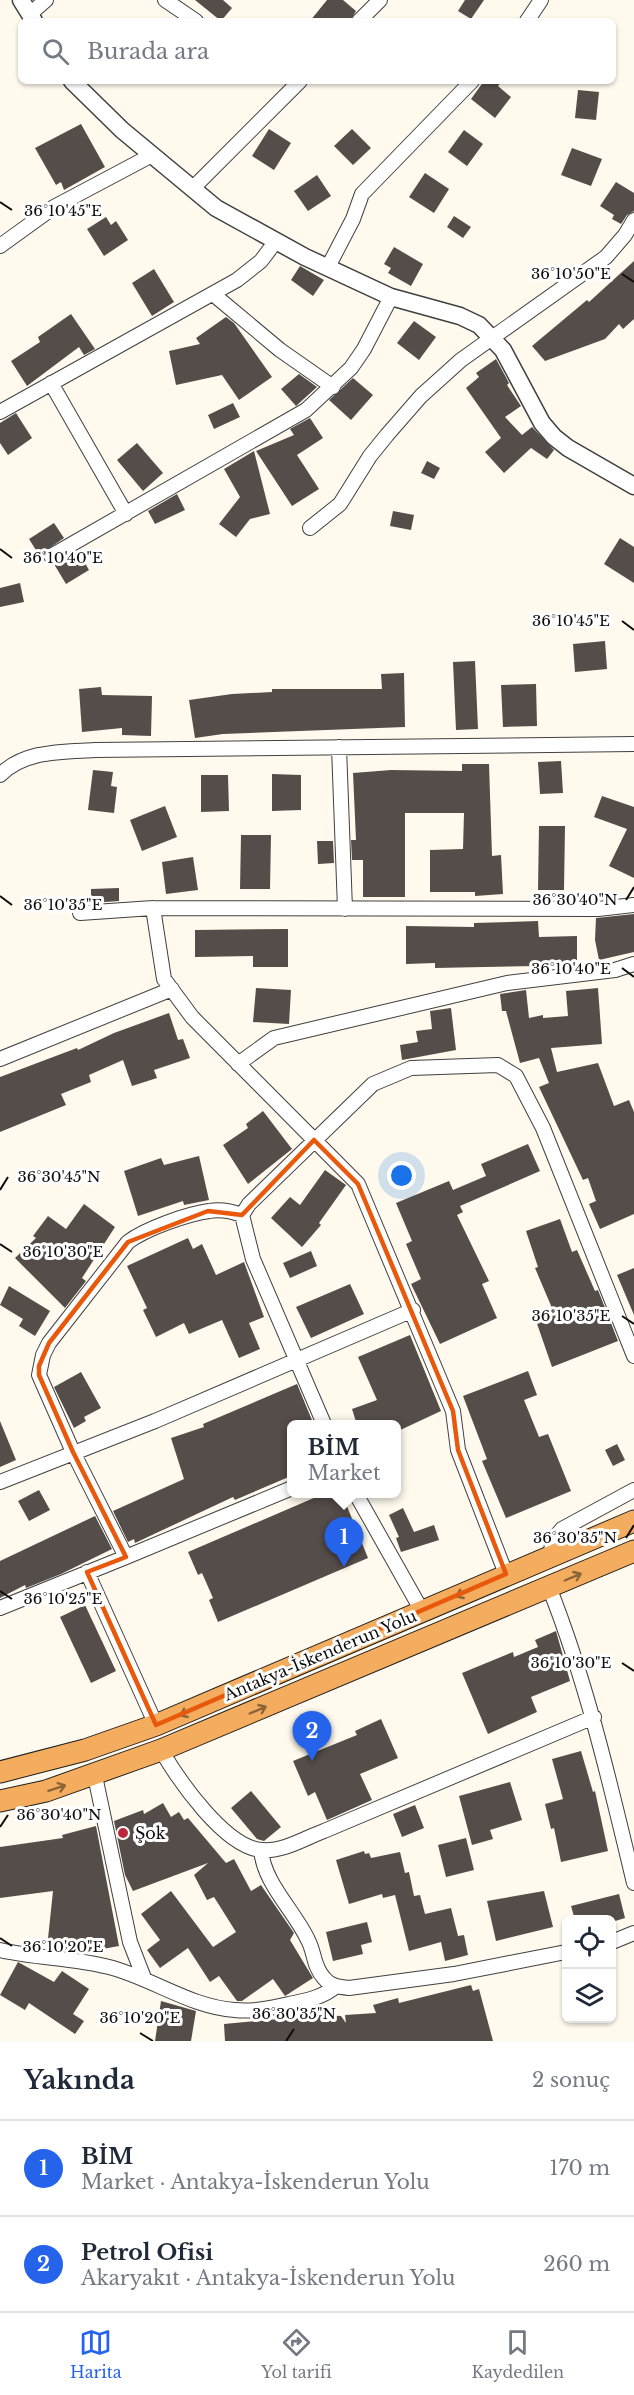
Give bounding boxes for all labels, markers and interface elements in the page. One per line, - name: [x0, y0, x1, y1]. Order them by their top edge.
- search box: [18, 18, 616, 84]
- icon: search: [39, 35, 72, 68]
- text: Burada ara: [87, 38, 209, 65]
- text: 36°10'45"E: [24, 201, 102, 220]
- text: 36°10'50"E: [531, 264, 611, 283]
- text: 36°10'40"E: [23, 548, 103, 567]
- text: 36°10'45"E: [532, 611, 610, 630]
- text: 36°30'40"N: [532, 890, 618, 909]
- text: 36°10'35"E: [24, 895, 103, 914]
- text: 36°10'40"E: [531, 959, 611, 978]
- your location: [387, 1161, 416, 1190]
- text: 36°30'45"N: [17, 1167, 101, 1186]
- text: 36°10'30"E: [22, 1242, 104, 1261]
- text: 36°10'35"E: [532, 1306, 611, 1325]
- popup: [287, 1420, 401, 1498]
- text: BİM: [307, 1434, 360, 1461]
- text: Market: [307, 1461, 381, 1485]
- pin: 1: [324, 1518, 364, 1567]
- text: 36°30'35"N: [533, 1528, 617, 1547]
- one-way arrow: [564, 1571, 582, 1582]
- one-way arrow: [455, 1588, 474, 1599]
- text: 36°10'25"E: [24, 1589, 103, 1608]
- street label: Antakya-İskenderun Yolu: [220, 1605, 420, 1705]
- text: 36°10'30"E: [530, 1653, 612, 1672]
- one-way arrow: [248, 1704, 267, 1715]
- one-way arrow: [180, 1706, 198, 1718]
- pin: 2: [292, 1712, 332, 1761]
- one-way arrow: [47, 1782, 66, 1793]
- text: 36°30'40"N: [16, 1805, 102, 1824]
- place label: Şok: [135, 1823, 166, 1843]
- marker: Şok: [116, 1826, 130, 1840]
- map controls: [562, 1915, 616, 2023]
- button: locate: [562, 1915, 616, 1969]
- text: 36°10'20"E: [22, 1937, 104, 1956]
- button: layers: [562, 1969, 616, 2023]
- text: 36°30'35"N: [252, 2004, 336, 2023]
- text: 36°10'20"E: [99, 2008, 181, 2027]
- text: Yakında: [24, 2064, 135, 2096]
- text: 2 sonuç: [532, 2068, 610, 2092]
- text: BİM: [81, 2143, 133, 2170]
- text: 1: [39, 2156, 48, 2180]
- text: 170 m: [550, 2156, 610, 2180]
- text: Market · Antakya-İskenderun Yolu: [81, 2170, 430, 2194]
- text: Petrol Ofisi: [81, 2239, 213, 2266]
- text: 2: [37, 2252, 50, 2276]
- text: 260 m: [543, 2252, 610, 2276]
- text: Akaryakıt · Antakya-İskenderun Yolu: [81, 2266, 455, 2290]
- tab: Harita: [70, 2326, 122, 2382]
- tab: Yol tarifi: [261, 2326, 332, 2382]
- tab: Kaydedilen: [472, 2326, 564, 2382]

